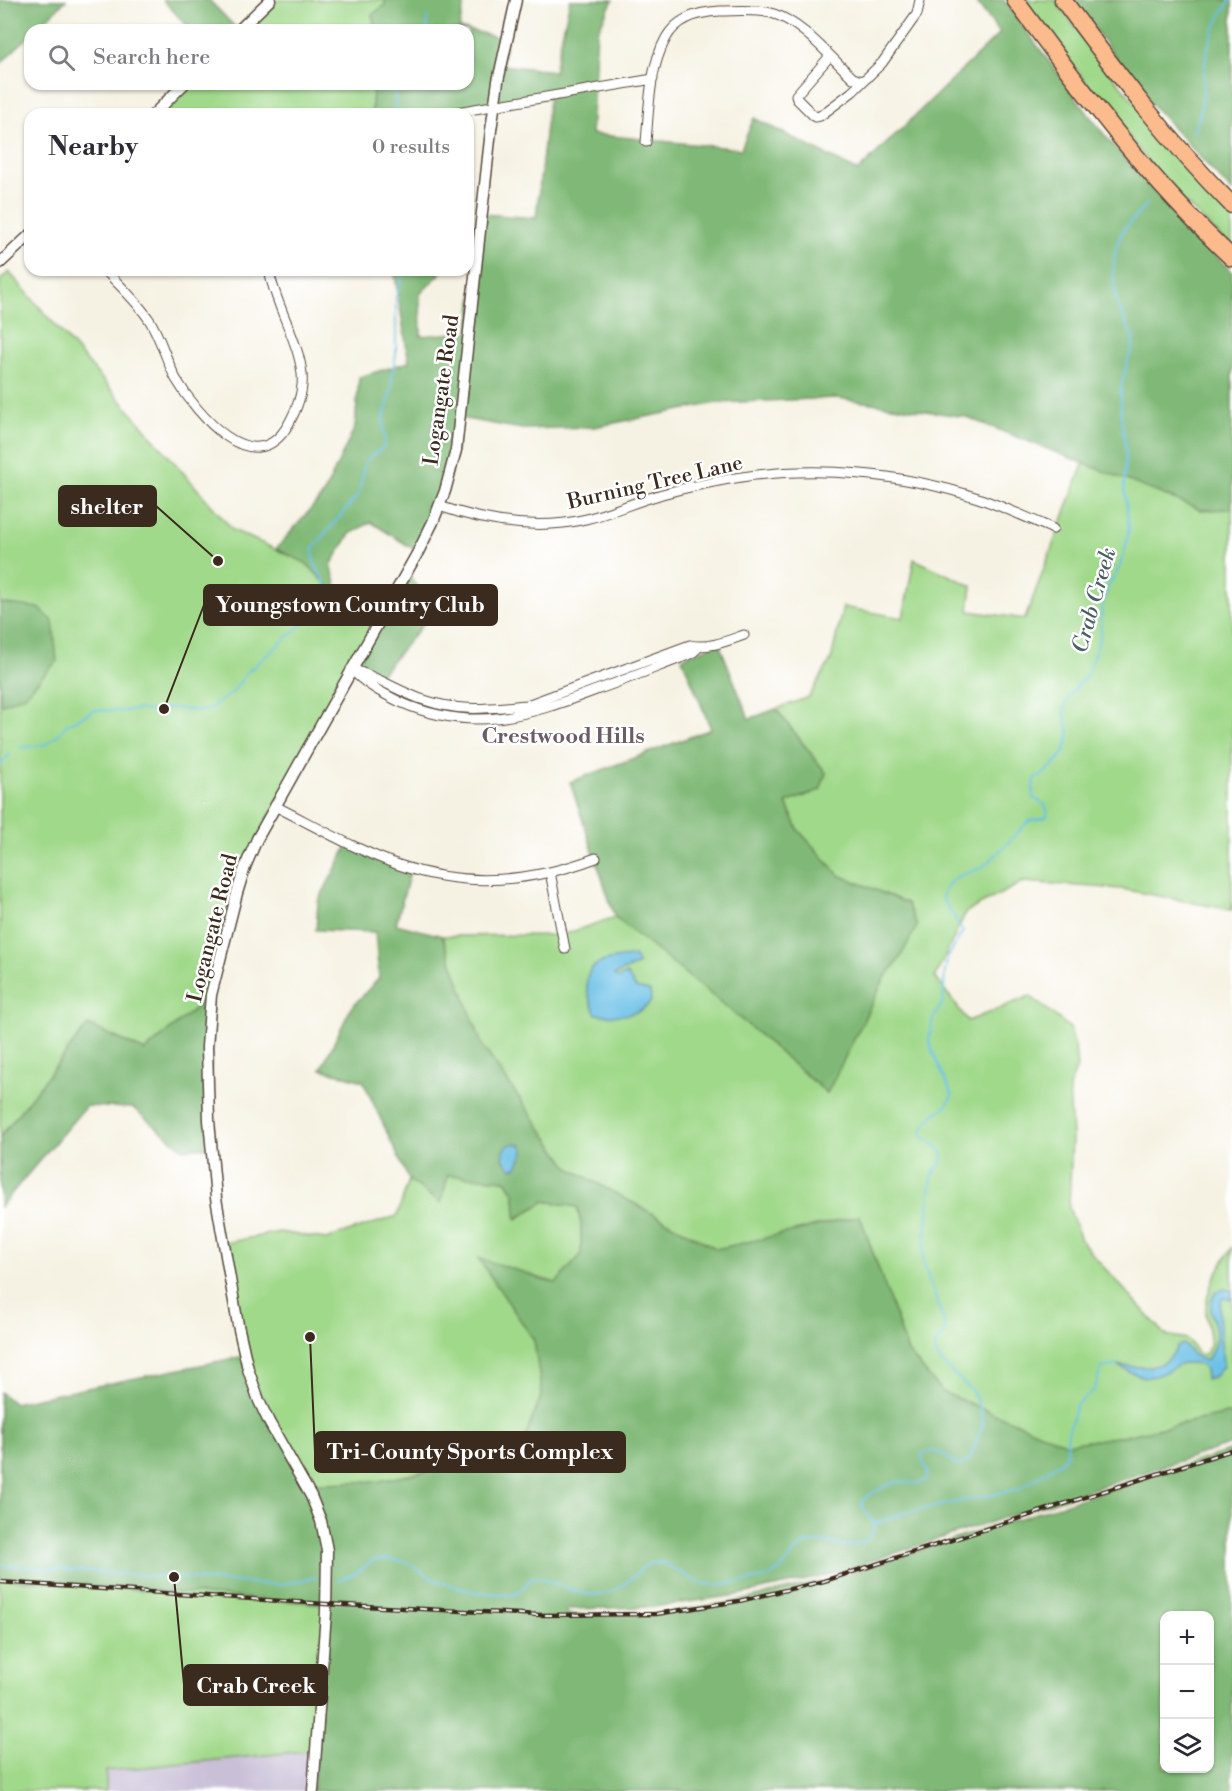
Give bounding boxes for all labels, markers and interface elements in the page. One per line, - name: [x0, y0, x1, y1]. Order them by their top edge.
- search box: [24, 24, 474, 90]
- icon: search: [45, 41, 78, 74]
- text: Search here: [93, 44, 210, 71]
- text: Nearby: [48, 131, 138, 163]
- text: 0 results: [372, 135, 450, 160]
- street label: Logangate Road: [419, 313, 465, 467]
- street label: Burning Tree Lane: [564, 450, 745, 516]
- callout: shelter: [59, 486, 156, 526]
- text: shelter: [71, 494, 143, 521]
- water label: Crab Creek: [1067, 545, 1122, 656]
- callout: Youngstown Country Club: [204, 585, 497, 625]
- text: Youngstown Country Club: [215, 592, 485, 619]
- district label: Crestwood Hills: [481, 723, 645, 750]
- street label: Logangate Road: [182, 851, 244, 1005]
- callout: Tri-County Sports Complex: [315, 1432, 625, 1472]
- text: Tri-County Sports Complex: [327, 1439, 613, 1466]
- map controls: [1160, 1611, 1214, 1773]
- button: +: [1160, 1611, 1214, 1665]
- callout: Crab Creek: [184, 1665, 327, 1705]
- button: −: [1160, 1665, 1214, 1719]
- text: Crab Creek: [196, 1673, 316, 1700]
- button: layers: [1160, 1719, 1214, 1773]

